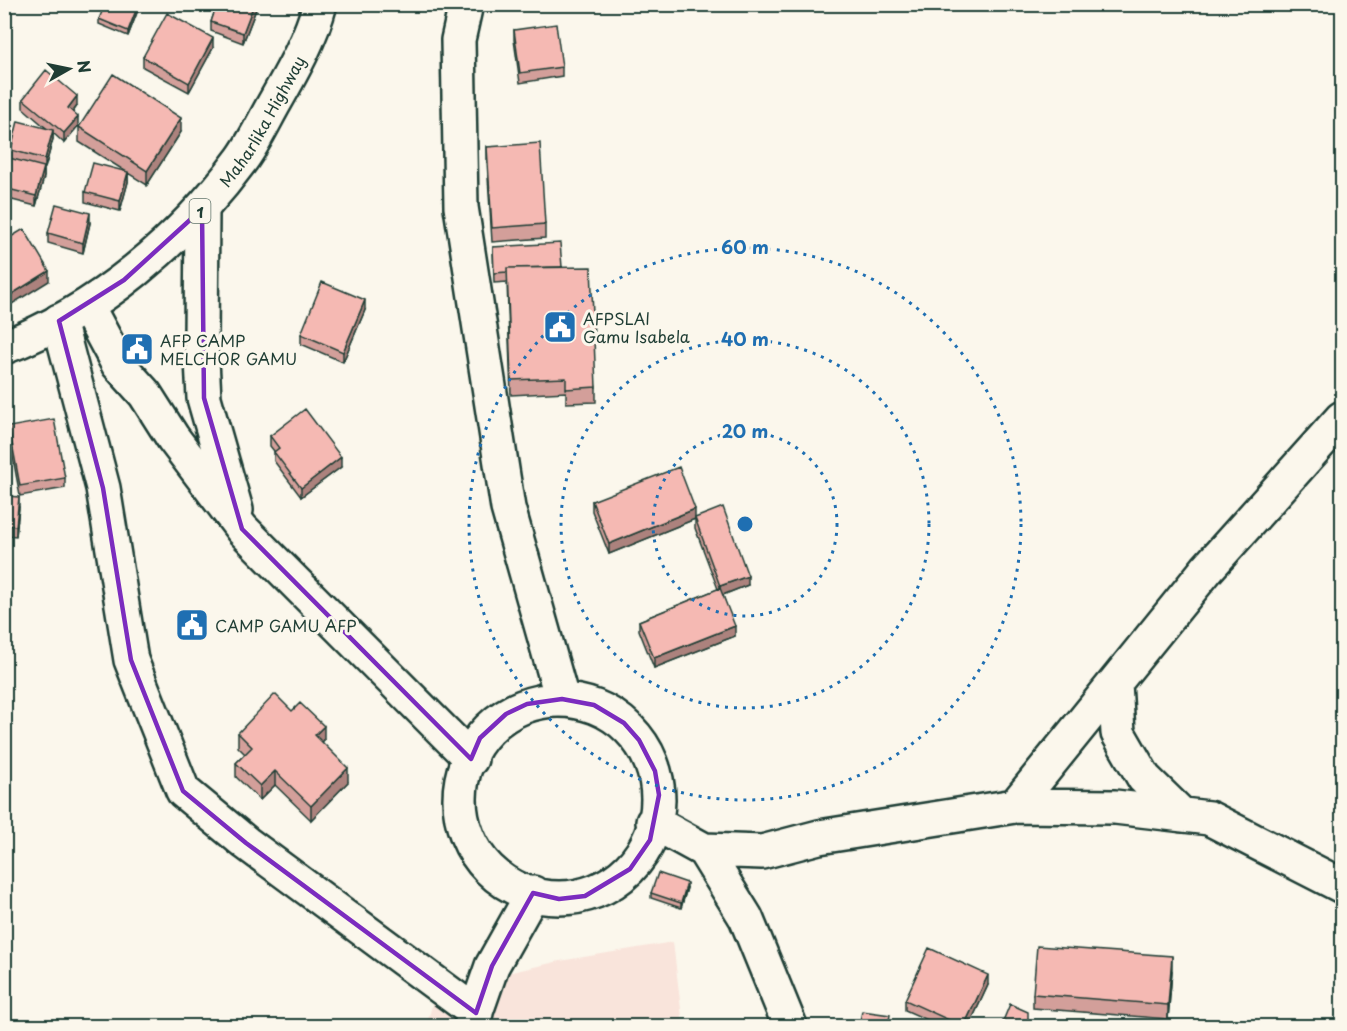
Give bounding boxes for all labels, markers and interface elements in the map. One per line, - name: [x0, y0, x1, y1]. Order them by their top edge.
- north arrow: [39, 39, 99, 99]
- street label: Maharlika Highway: [213, 51, 310, 192]
- text: N: [72, 58, 98, 75]
- road number: 1: [190, 199, 210, 223]
- text: 60 m: [721, 233, 769, 260]
- place label: AFPSLAI Gamu Isabela: [583, 306, 690, 348]
- public building icon: AFPSLAI Gamu Isabela: [542, 309, 578, 345]
- text: 40 m: [721, 325, 769, 352]
- place label: AFP CAMP MELCHOR GAMU: [160, 328, 297, 370]
- public building icon: AFP CAMP MELCHOR GAMU: [119, 331, 155, 367]
- text: 20 m: [722, 417, 768, 444]
- centre of rings: [735, 514, 755, 534]
- public building icon: CAMP GAMU AFP: [174, 607, 210, 643]
- place label: CAMP GAMU AFP: [215, 613, 357, 637]

